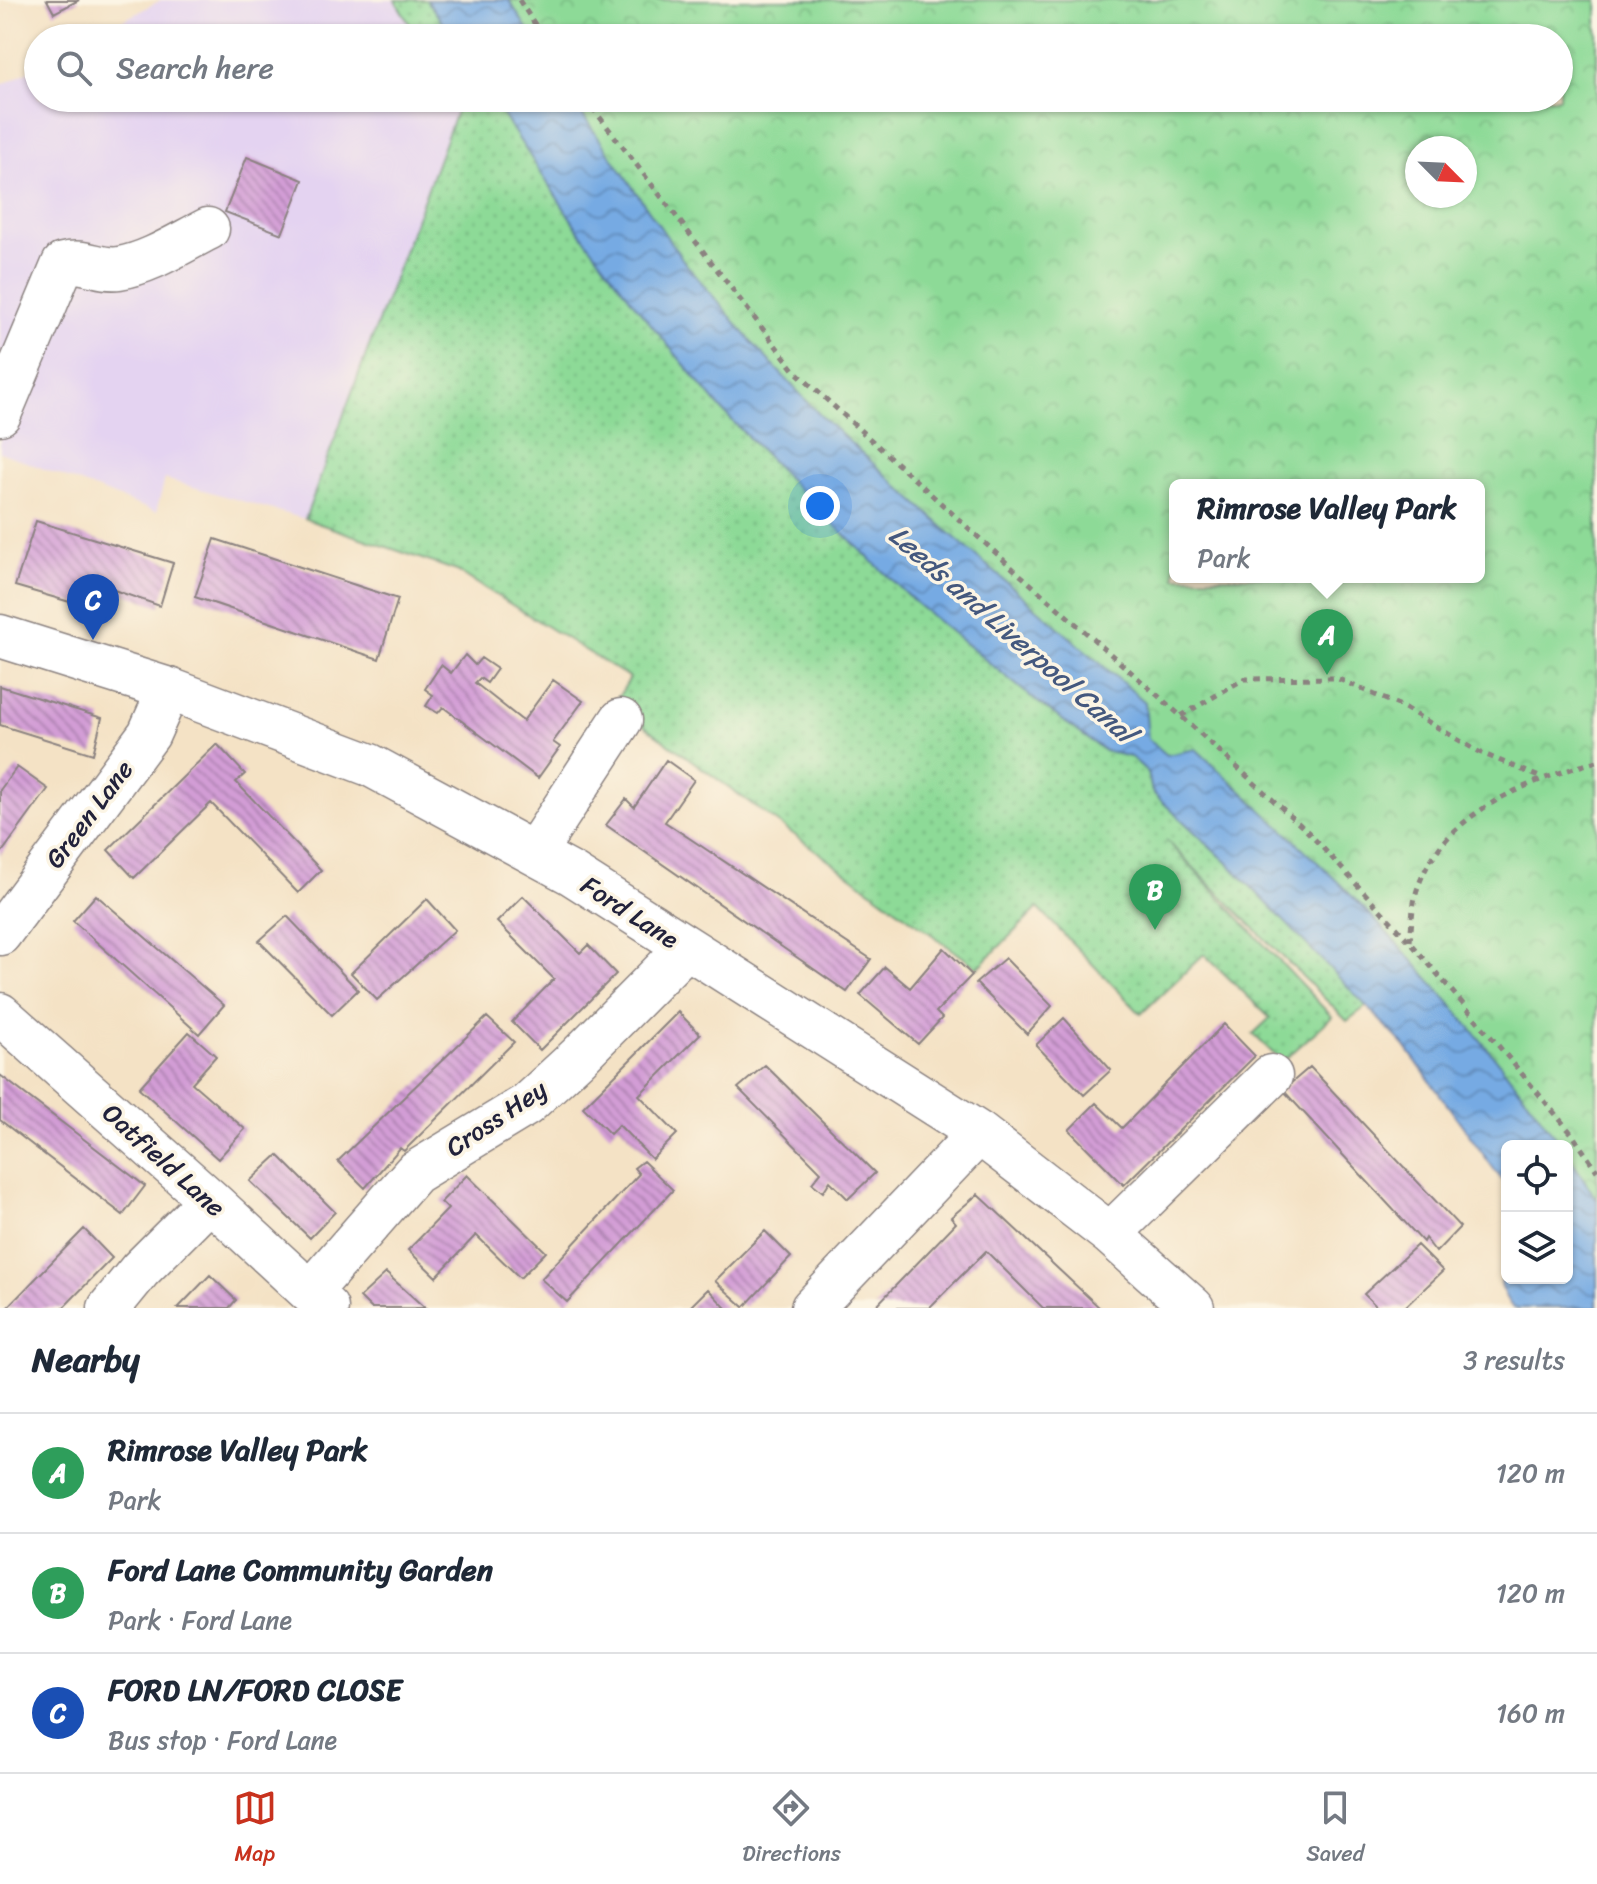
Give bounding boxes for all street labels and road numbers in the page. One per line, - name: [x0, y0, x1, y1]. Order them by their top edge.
- street label: Green Lane: [32, 749, 146, 879]
- street label: Ford Lane: [571, 863, 689, 962]
- street label: Cross Hey: [436, 1067, 557, 1169]
- street label: Oatfield Lane: [91, 1091, 237, 1229]

